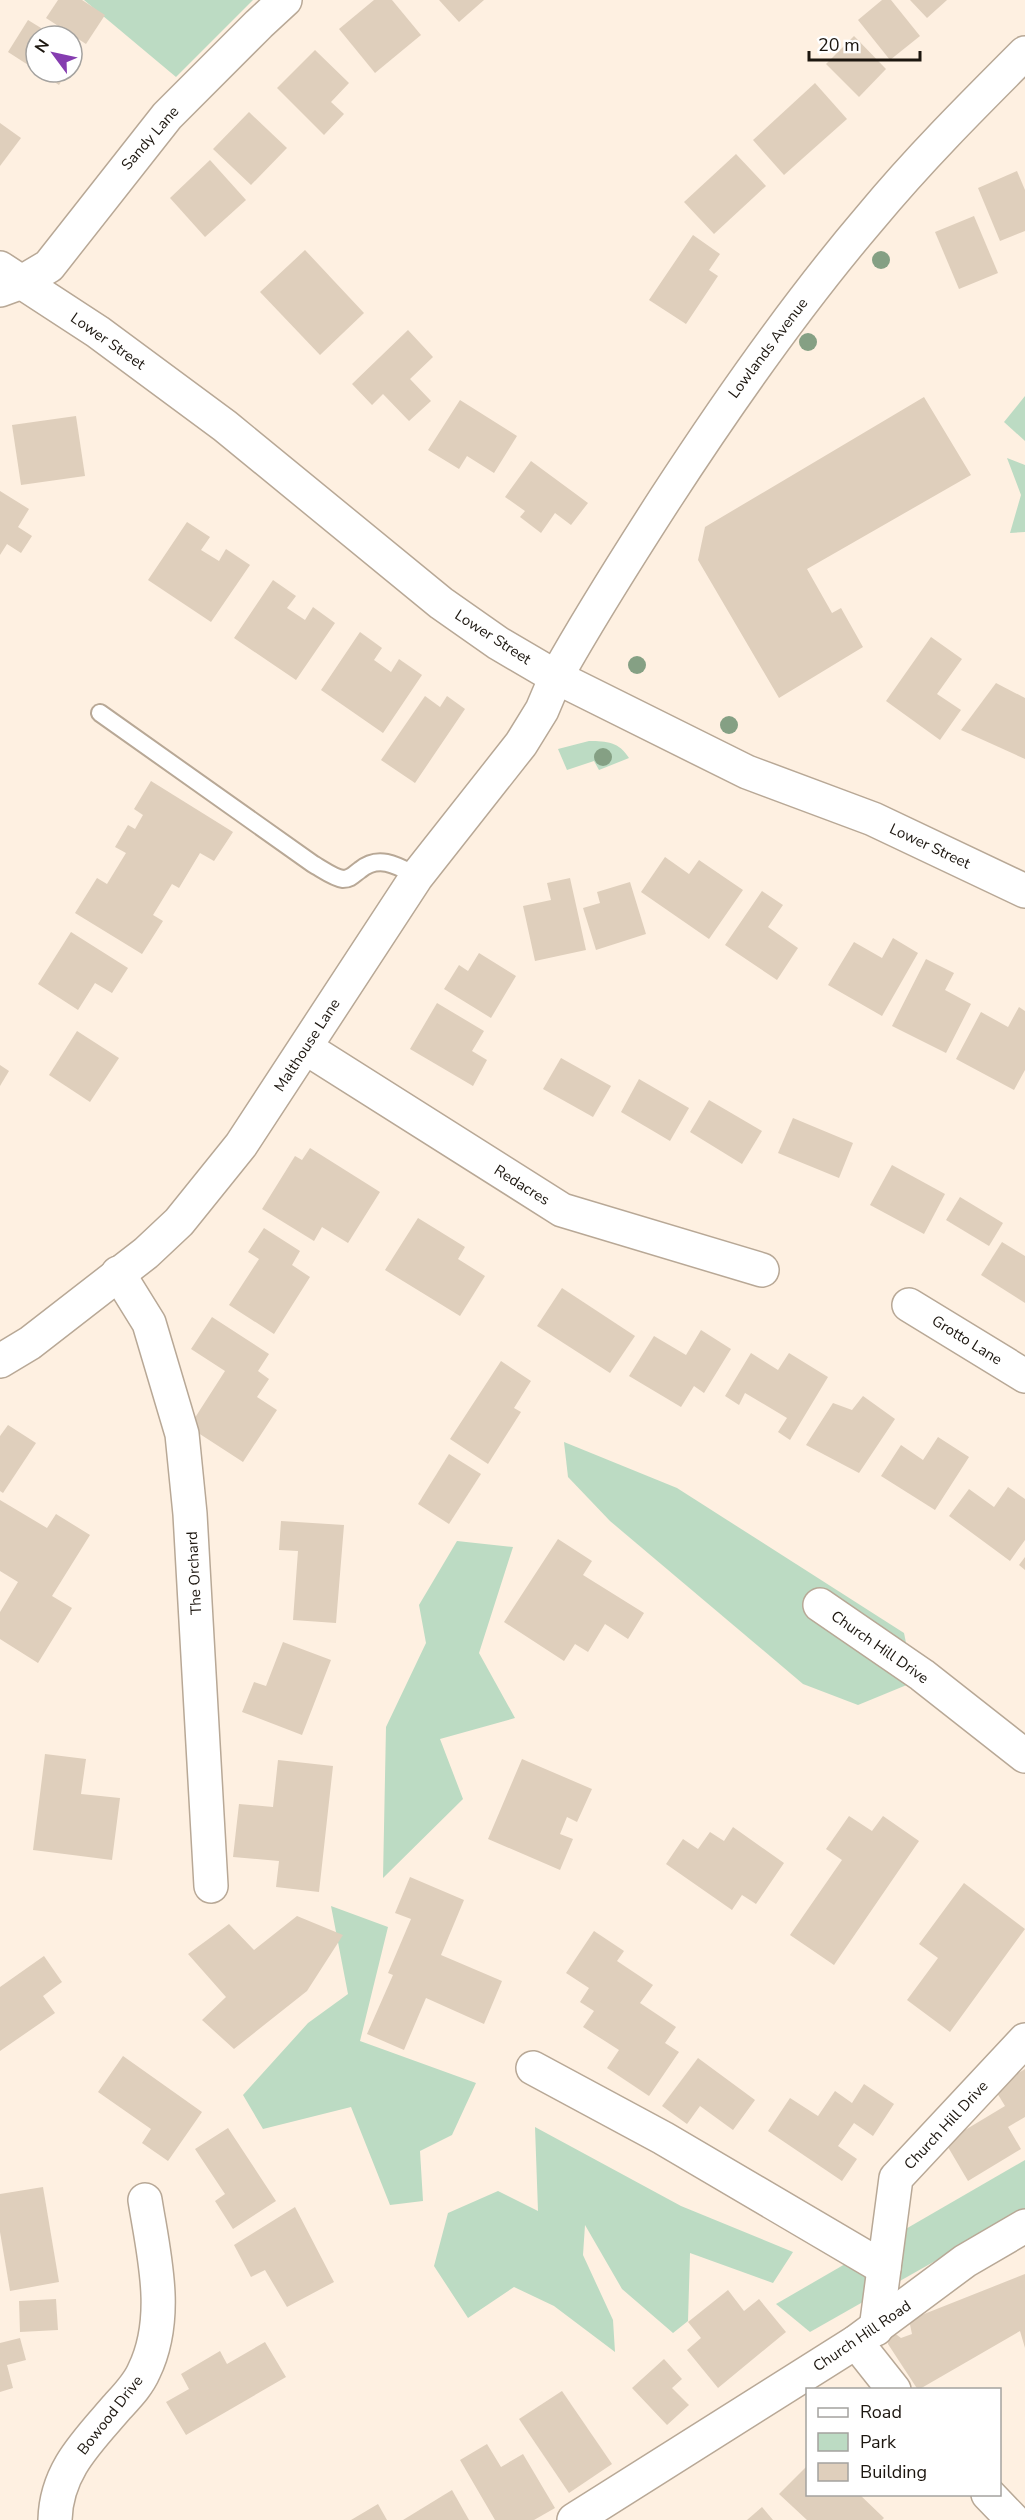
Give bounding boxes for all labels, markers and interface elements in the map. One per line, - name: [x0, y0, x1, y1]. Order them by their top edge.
- north arrow: [24, 24, 84, 84]
- scale bar: [809, 24, 920, 62]
- text: 20 m: [818, 33, 860, 57]
- text: N: [30, 35, 55, 57]
- street label: Sandy Lane: [117, 102, 183, 174]
- street label: Lowlands Avenue: [724, 294, 812, 402]
- street label: Lower Street: [67, 308, 150, 375]
- street label: Lower Street: [451, 605, 536, 669]
- street label: Lower Street: [886, 819, 974, 874]
- street label: Malthouse Lane: [269, 995, 345, 1095]
- street label: Redacres: [490, 1160, 554, 1210]
- street label: Grotto Lane: [928, 1310, 1006, 1370]
- street label: The Orchard: [182, 1531, 206, 1615]
- street label: Church Hill Drive: [827, 1606, 933, 1688]
- street label: Church Hill Drive: [900, 2076, 992, 2174]
- street label: Church Hill Road: [809, 2296, 915, 2376]
- street label: Bowood Drive: [73, 2371, 147, 2459]
- legend: [806, 2388, 1001, 2496]
- text: Road: [860, 2400, 902, 2424]
- text: Park: [860, 2430, 897, 2454]
- text: Building: [860, 2460, 927, 2484]

